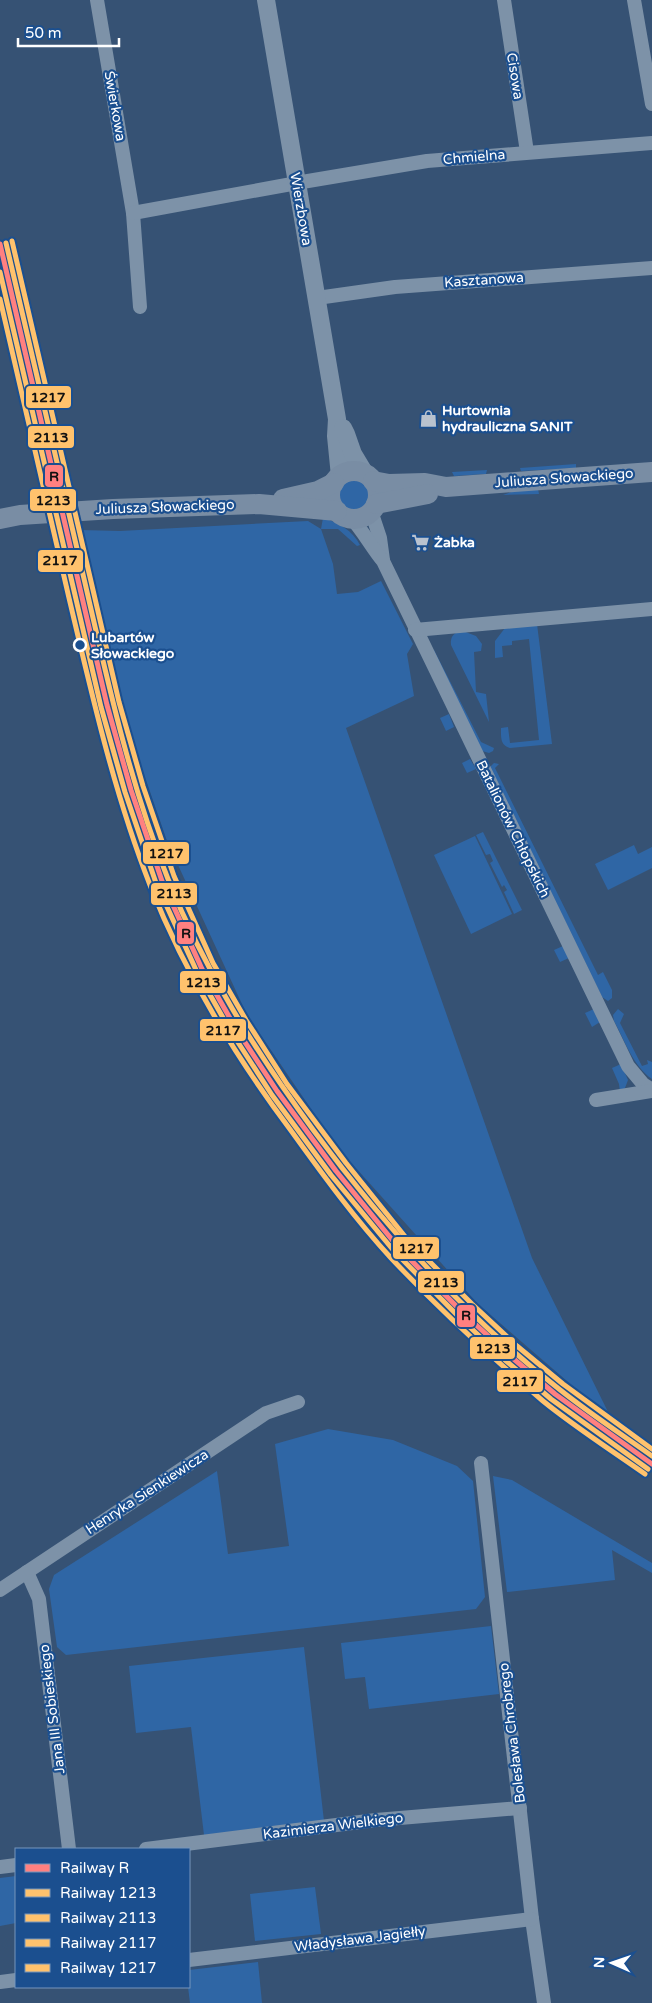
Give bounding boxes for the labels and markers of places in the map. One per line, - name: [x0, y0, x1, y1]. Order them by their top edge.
- place label: Hurtownia hydrauliczna SANIT: [442, 402, 573, 435]
- shop icon: Hurtownia hydrauliczna SANIT: [418, 408, 438, 428]
- supermarket icon: Żabka: [410, 532, 430, 552]
- place label: Żabka: [434, 534, 475, 551]
- place label: Lubartów Słowackiego: [91, 629, 175, 662]
- marker: Lubartów Słowackiego: [73, 638, 87, 652]

